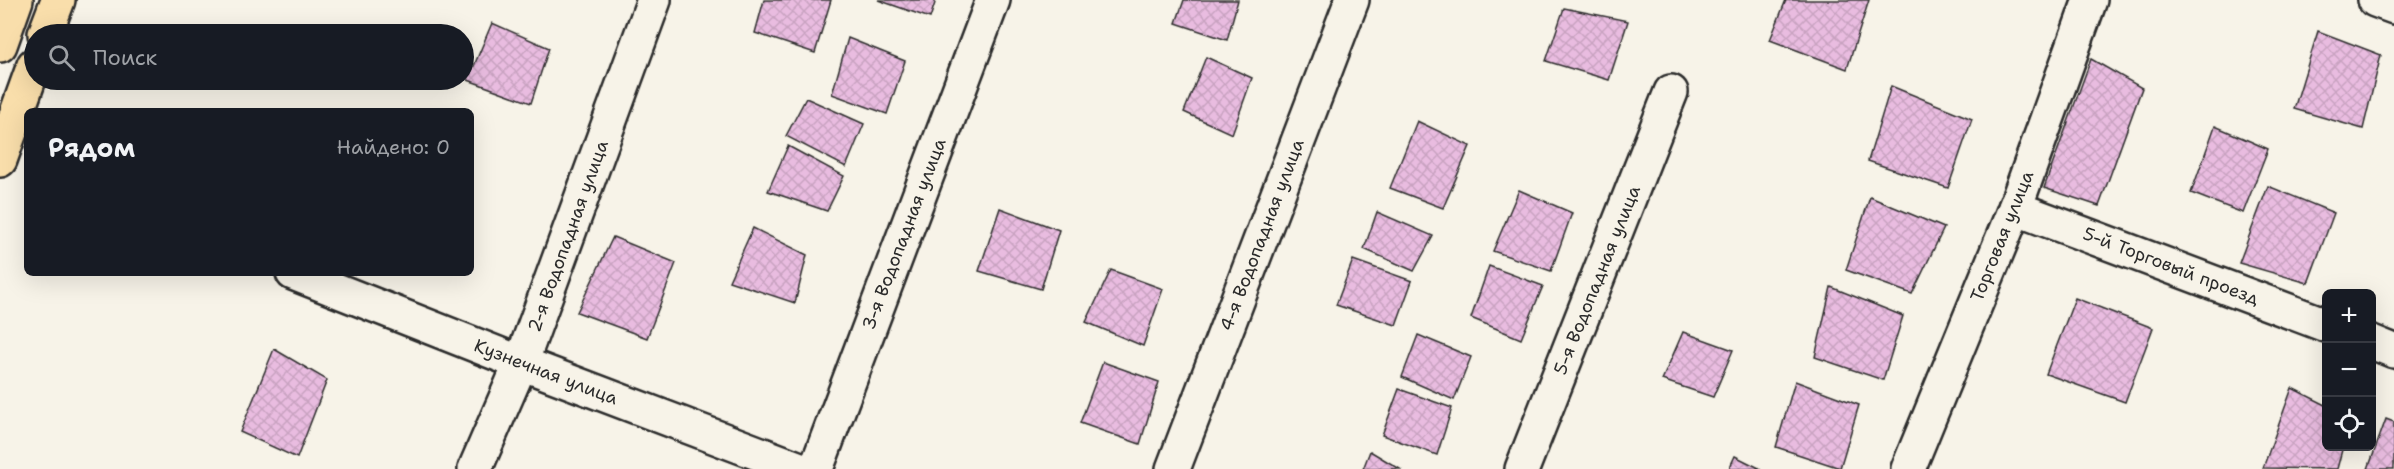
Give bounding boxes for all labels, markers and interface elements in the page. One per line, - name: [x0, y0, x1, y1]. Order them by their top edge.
- search box: [24, 24, 474, 90]
- icon: search: [45, 41, 78, 74]
- text: Поиск: [93, 43, 157, 72]
- text: Рядом: [48, 130, 135, 165]
- text: Найдено: 0: [337, 134, 450, 160]
- street label: 3-я Водопадная улица: [856, 135, 952, 333]
- street label: 4-я Водопадная улица: [1214, 136, 1310, 334]
- street label: 2-я Водопадная улица: [522, 137, 614, 335]
- street label: Торговая улица: [1965, 167, 2039, 305]
- street label: 5-я Водопадная улица: [1548, 182, 1646, 378]
- street label: 5-й Торговый проезд: [2079, 221, 2263, 311]
- map controls: [2322, 289, 2376, 451]
- button: +: [2322, 289, 2376, 343]
- street label: Кузнечная улица: [471, 334, 621, 410]
- button: −: [2322, 343, 2376, 397]
- button: locate: [2322, 397, 2376, 451]

